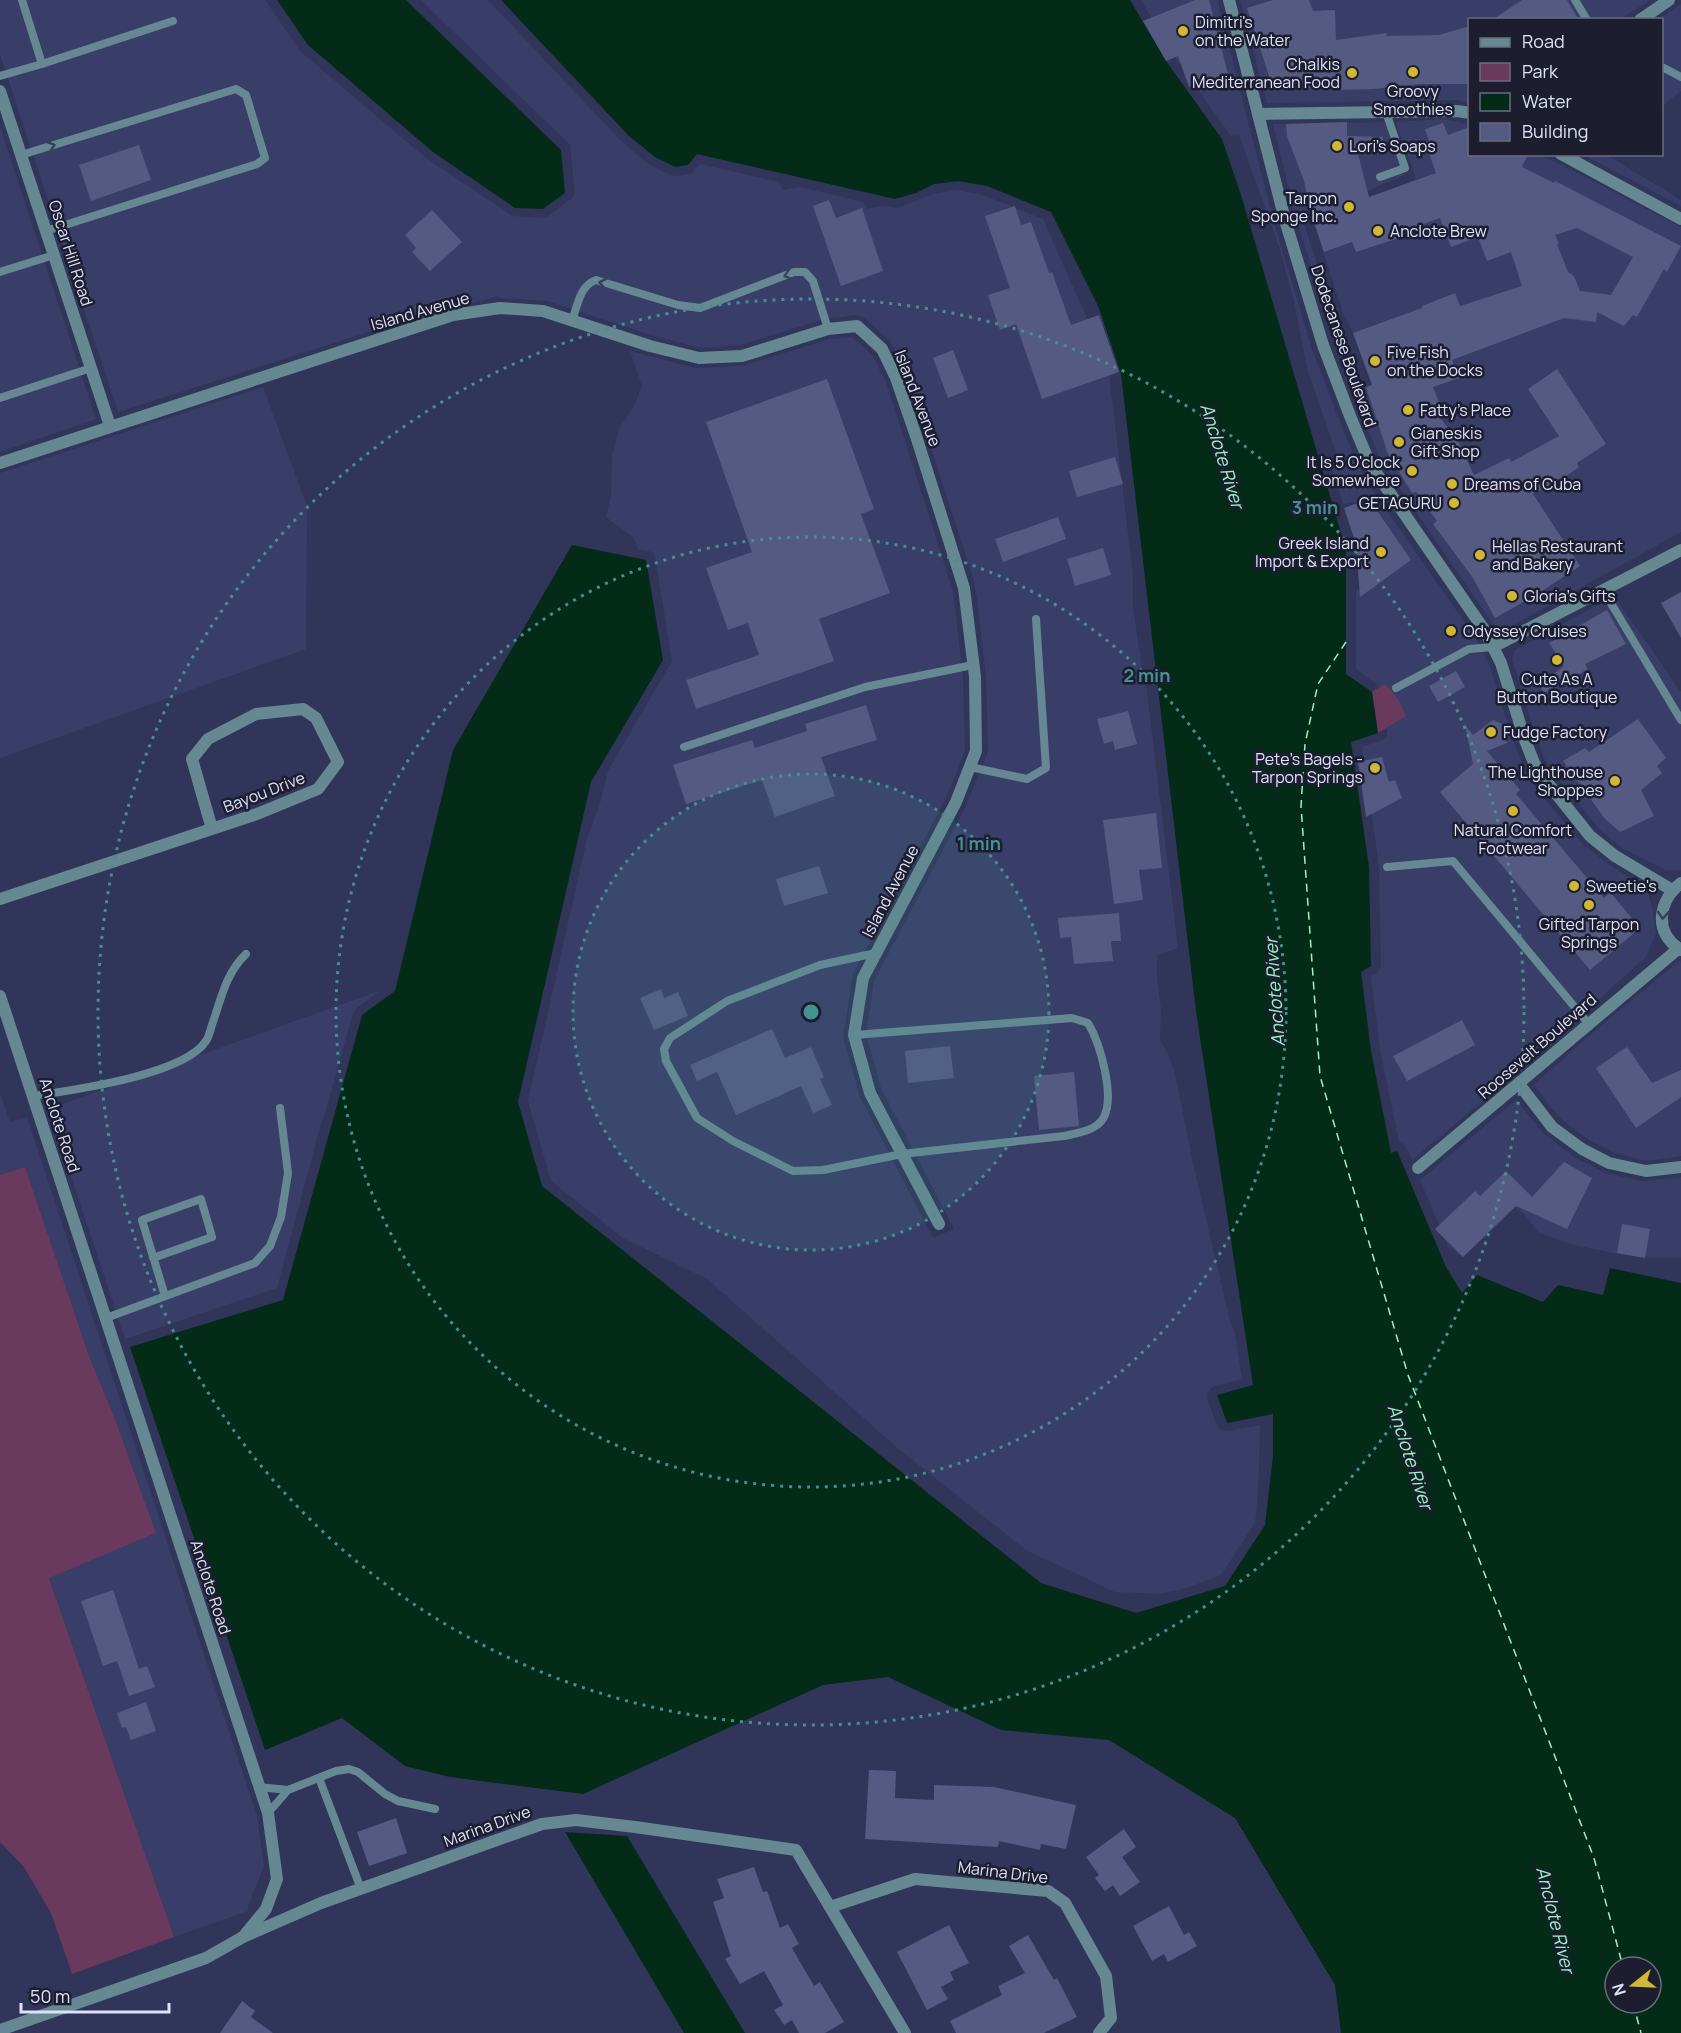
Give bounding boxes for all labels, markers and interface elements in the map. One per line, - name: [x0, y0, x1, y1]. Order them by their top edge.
- place label: Dimitri's on the Water: [1195, 11, 1290, 51]
- legend: [1468, 18, 1663, 156]
- marker: Dimitri's on the Water: [1176, 24, 1190, 38]
- text: Road: [1522, 29, 1565, 53]
- place label: Chalkis Mediterranean Food: [1192, 53, 1340, 93]
- text: Park: [1522, 59, 1559, 83]
- marker: Groovy Smoothies: [1406, 65, 1420, 79]
- marker: Chalkis Mediterranean Food: [1345, 66, 1359, 80]
- place label: Groovy Smoothies: [1373, 80, 1453, 120]
- text: Water: [1522, 89, 1572, 113]
- text: Building: [1522, 119, 1588, 143]
- place label: Lori's Soaps: [1349, 135, 1436, 157]
- marker: Lori's Soaps: [1330, 139, 1344, 153]
- one-way arrow: [45, 141, 56, 153]
- place label: Tarpon Sponge Inc.: [1251, 187, 1337, 227]
- street label: Oscar Hill Road: [44, 197, 98, 309]
- marker: Tarpon Sponge Inc.: [1342, 200, 1356, 214]
- place label: Anclote Brew: [1390, 220, 1487, 242]
- marker: Anclote Brew: [1371, 224, 1385, 238]
- street label: Dodecanese Boulevard: [1306, 262, 1382, 430]
- one-way arrow: [783, 268, 794, 280]
- one-way arrow: [598, 277, 608, 290]
- street label: Island Avenue: [368, 286, 472, 336]
- place label: Five Fish on the Docks: [1387, 341, 1483, 381]
- street label: Island Avenue: [890, 347, 946, 449]
- marker: Five Fish on the Docks: [1368, 354, 1382, 368]
- place label: Fatty's Place: [1420, 399, 1511, 421]
- water label: Anclote River: [1196, 400, 1251, 514]
- marker: Fatty's Place: [1401, 403, 1415, 417]
- place label: Gianeskis Gift Shop: [1411, 422, 1482, 462]
- marker: Gianeskis Gift Shop: [1392, 435, 1406, 449]
- place label: It Is 5 O'clock Somewhere: [1306, 451, 1401, 491]
- marker: It Is 5 O'clock Somewhere: [1405, 464, 1419, 478]
- place label: Dreams of Cuba: [1464, 473, 1581, 495]
- marker: Dreams of Cuba: [1445, 477, 1459, 491]
- place label: GETAGURU: [1359, 492, 1442, 514]
- text: 3 min: [1292, 495, 1338, 519]
- marker: GETAGURU: [1447, 496, 1461, 510]
- place label: Greek Island Import & Export: [1255, 532, 1369, 572]
- place label: Hellas Restaurant and Bakery: [1492, 535, 1623, 575]
- marker: Greek Island Import & Export: [1374, 545, 1388, 559]
- marker: Hellas Restaurant and Bakery: [1473, 548, 1487, 562]
- place label: Gloria's Gifts: [1524, 585, 1616, 607]
- marker: Gloria's Gifts: [1505, 589, 1519, 603]
- place label: Odyssey Cruises: [1463, 620, 1587, 642]
- marker: Odyssey Cruises: [1444, 624, 1458, 638]
- marker: Cute As A Button Boutique: [1550, 653, 1564, 667]
- text: 2 min: [1124, 663, 1170, 687]
- place label: Cute As A Button Boutique: [1497, 668, 1617, 708]
- place label: Fudge Factory: [1503, 721, 1608, 743]
- marker: Fudge Factory: [1484, 725, 1498, 739]
- place label: Pete's Bagels - Tarpon Springs: [1252, 748, 1363, 788]
- marker: Pete's Bagels - Tarpon Springs: [1368, 761, 1382, 775]
- place label: The Lighthouse Shoppes: [1488, 761, 1603, 801]
- street label: Bayou Drive: [220, 766, 308, 818]
- marker: The Lighthouse Shoppes: [1608, 774, 1622, 788]
- marker: Natural Comfort Footwear: [1506, 804, 1520, 818]
- place label: Natural Comfort Footwear: [1454, 819, 1572, 859]
- text: 1 min: [957, 831, 1001, 855]
- street label: Island Avenue: [856, 841, 924, 941]
- place label: Sweetie's: [1586, 875, 1657, 897]
- marker: Sweetie's: [1567, 879, 1581, 893]
- marker: Gifted Tarpon Springs: [1582, 898, 1596, 912]
- one-way arrow: [1657, 910, 1670, 919]
- place label: Gifted Tarpon Springs: [1539, 913, 1639, 953]
- water label: Anclote River: [1258, 934, 1290, 1047]
- street label: Roosevelt Boulevard: [1473, 988, 1601, 1104]
- centre of rings: [801, 1002, 821, 1022]
- street label: Anclote Road: [34, 1075, 86, 1175]
- water label: Anclote River: [1383, 1401, 1440, 1515]
- street label: Anclote Road: [185, 1537, 237, 1637]
- street label: Marina Drive: [441, 1800, 533, 1852]
- street label: Marina Drive: [957, 1856, 1049, 1888]
- water label: Anclote River: [1531, 1864, 1581, 1978]
- north arrow: [1603, 1955, 1663, 2015]
- scale bar: [21, 1976, 170, 2014]
- text: N: [1606, 1981, 1631, 1999]
- text: 50 m: [30, 1984, 70, 2008]

